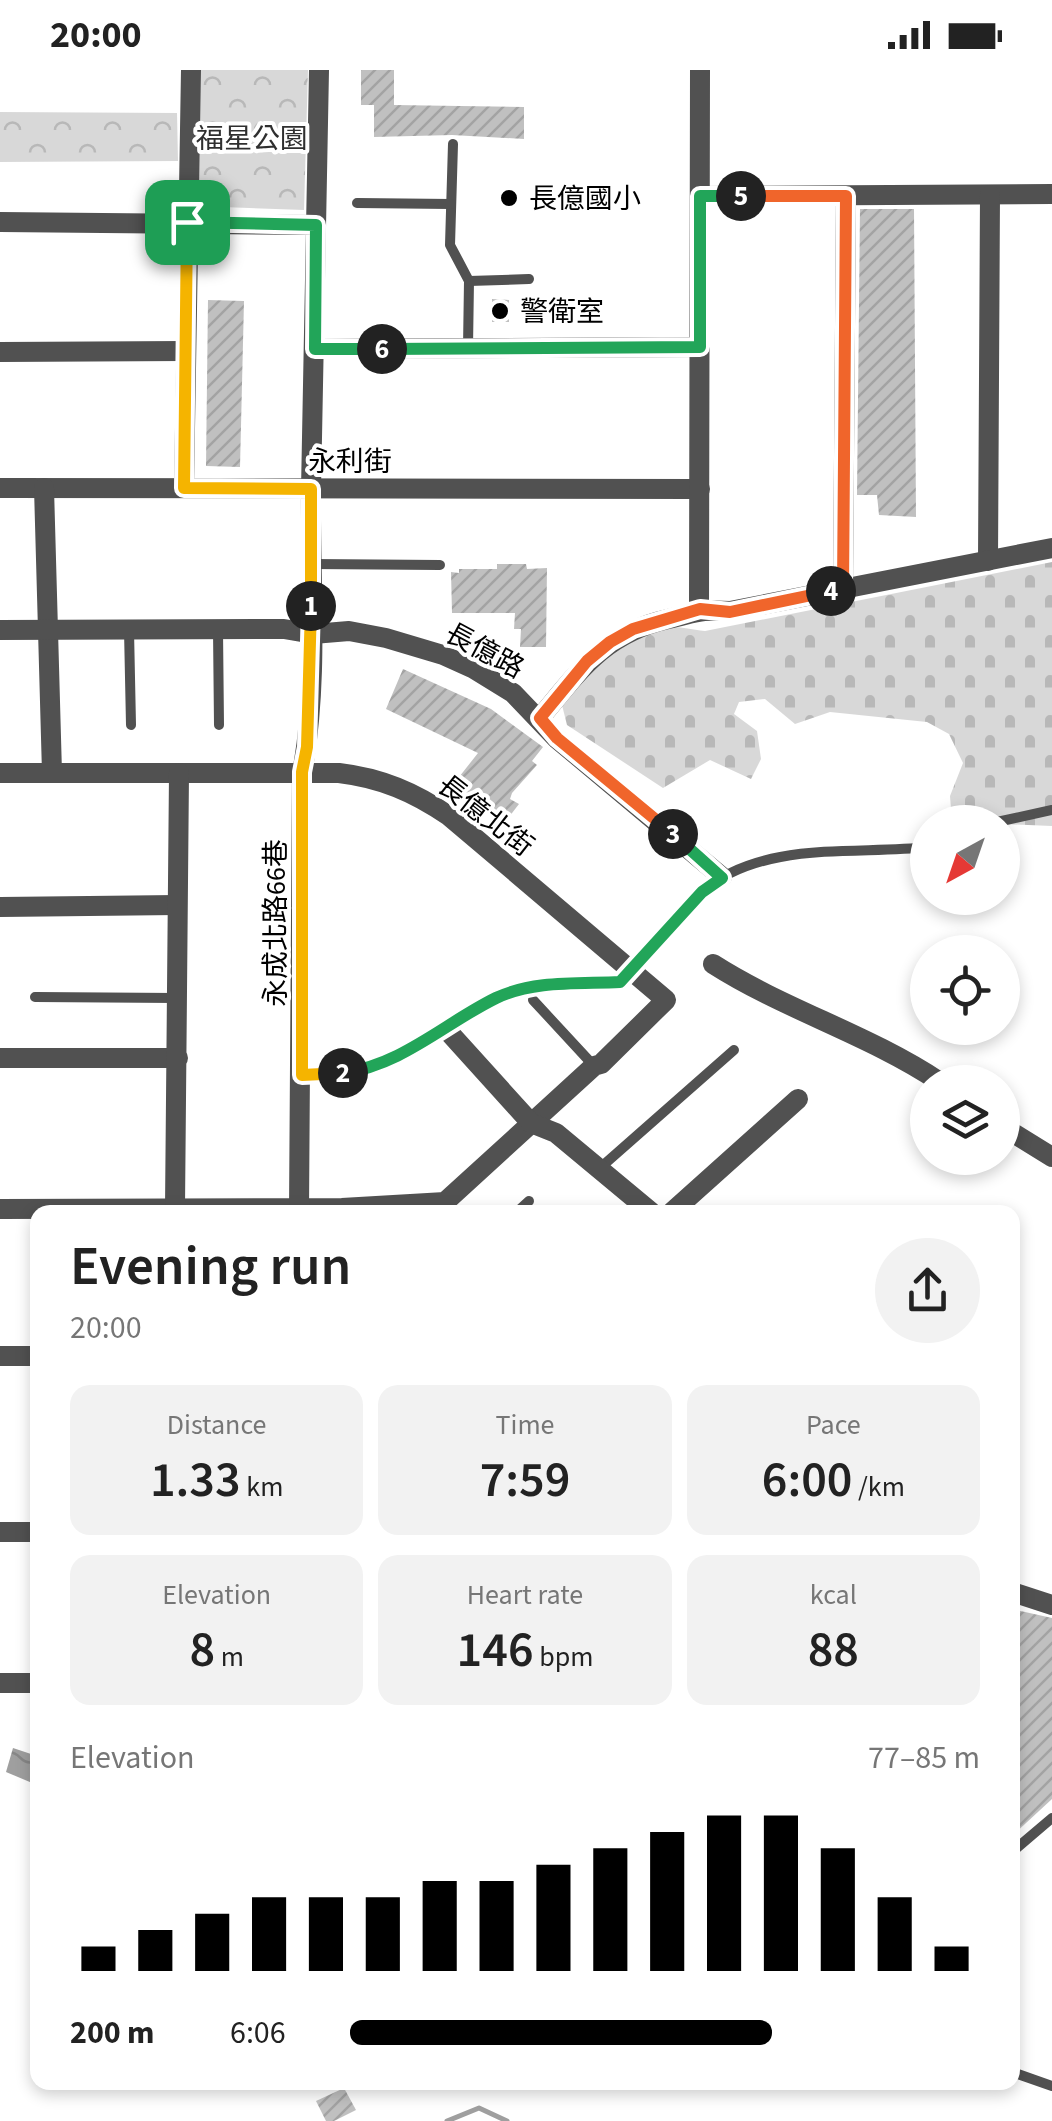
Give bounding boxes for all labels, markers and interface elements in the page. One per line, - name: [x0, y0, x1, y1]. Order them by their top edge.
- text: 20:00: [50, 8, 142, 62]
- park label: 福星公園: [196, 119, 308, 159]
- pin: 5: [716, 171, 766, 221]
- text: 5: [734, 176, 748, 216]
- place label: 長億國小: [529, 179, 641, 219]
- pin: [145, 180, 230, 265]
- marker: 長億國小: [498, 187, 520, 209]
- icon: arrive: [160, 195, 215, 250]
- place label: 警衛室: [520, 292, 604, 332]
- marker: 警衛室: [489, 300, 511, 322]
- pin: 6: [357, 324, 407, 374]
- text: 6: [375, 329, 389, 369]
- street label: 永利街: [308, 442, 392, 482]
- pin: 4: [806, 566, 856, 616]
- text: 4: [824, 571, 838, 611]
- pin: 1: [286, 581, 336, 631]
- text: 1: [304, 586, 318, 626]
- street label: 長億路: [438, 614, 531, 688]
- street label: 長億北街: [429, 766, 542, 866]
- north arrow: [910, 805, 1020, 915]
- map controls: [910, 805, 1020, 1175]
- pin: 3: [648, 809, 698, 859]
- text: 3: [666, 814, 680, 854]
- street label: 永成北路66巷: [256, 839, 296, 1007]
- button: locate: [910, 935, 1020, 1045]
- pin: 2: [318, 1048, 368, 1098]
- text: 2: [336, 1053, 350, 1093]
- button: layers: [910, 1065, 1020, 1175]
- text: Evening run: [70, 1228, 351, 1306]
- button: share: [875, 1238, 980, 1343]
- text: 20:00: [70, 1305, 142, 1351]
- text: Distance: [167, 1405, 266, 1445]
- text: Time: [495, 1405, 554, 1445]
- text: Pace: [806, 1405, 861, 1445]
- text: 1.33: [150, 1445, 241, 1516]
- text: 7:59: [480, 1445, 570, 1516]
- text: 6:00: [762, 1445, 852, 1516]
- text: km: [241, 1467, 283, 1507]
- text: /km: [852, 1467, 905, 1507]
- text: Elevation: [162, 1575, 271, 1615]
- text: Heart rate: [467, 1575, 583, 1615]
- text: kcal: [810, 1575, 857, 1615]
- text: 8: [189, 1615, 215, 1686]
- text: 146: [457, 1615, 534, 1686]
- text: 88: [808, 1615, 859, 1686]
- text: m: [215, 1637, 244, 1677]
- text: bpm: [534, 1637, 593, 1677]
- text: Elevation: [70, 1735, 195, 1781]
- text: 77–85 m: [868, 1735, 980, 1781]
- text: 200 m: [70, 2010, 155, 2056]
- text: 6:06: [230, 2010, 286, 2056]

